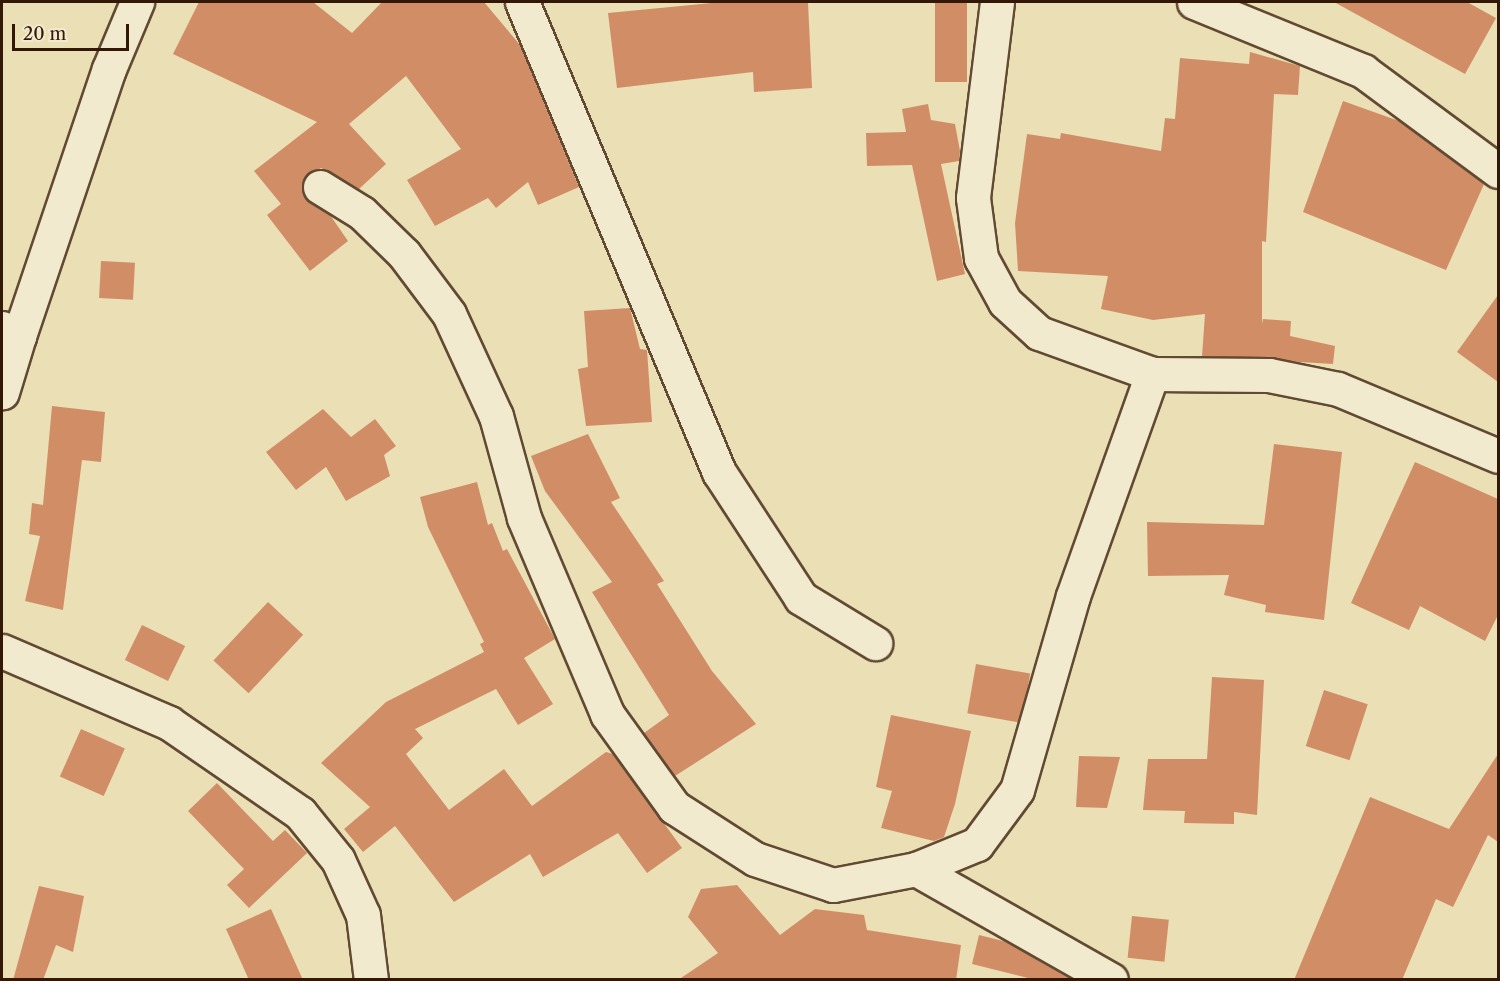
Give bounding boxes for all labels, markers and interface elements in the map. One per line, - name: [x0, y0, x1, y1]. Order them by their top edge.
- scale bar: [15, 12, 132, 50]
- text: 20 m: [23, 23, 66, 45]

